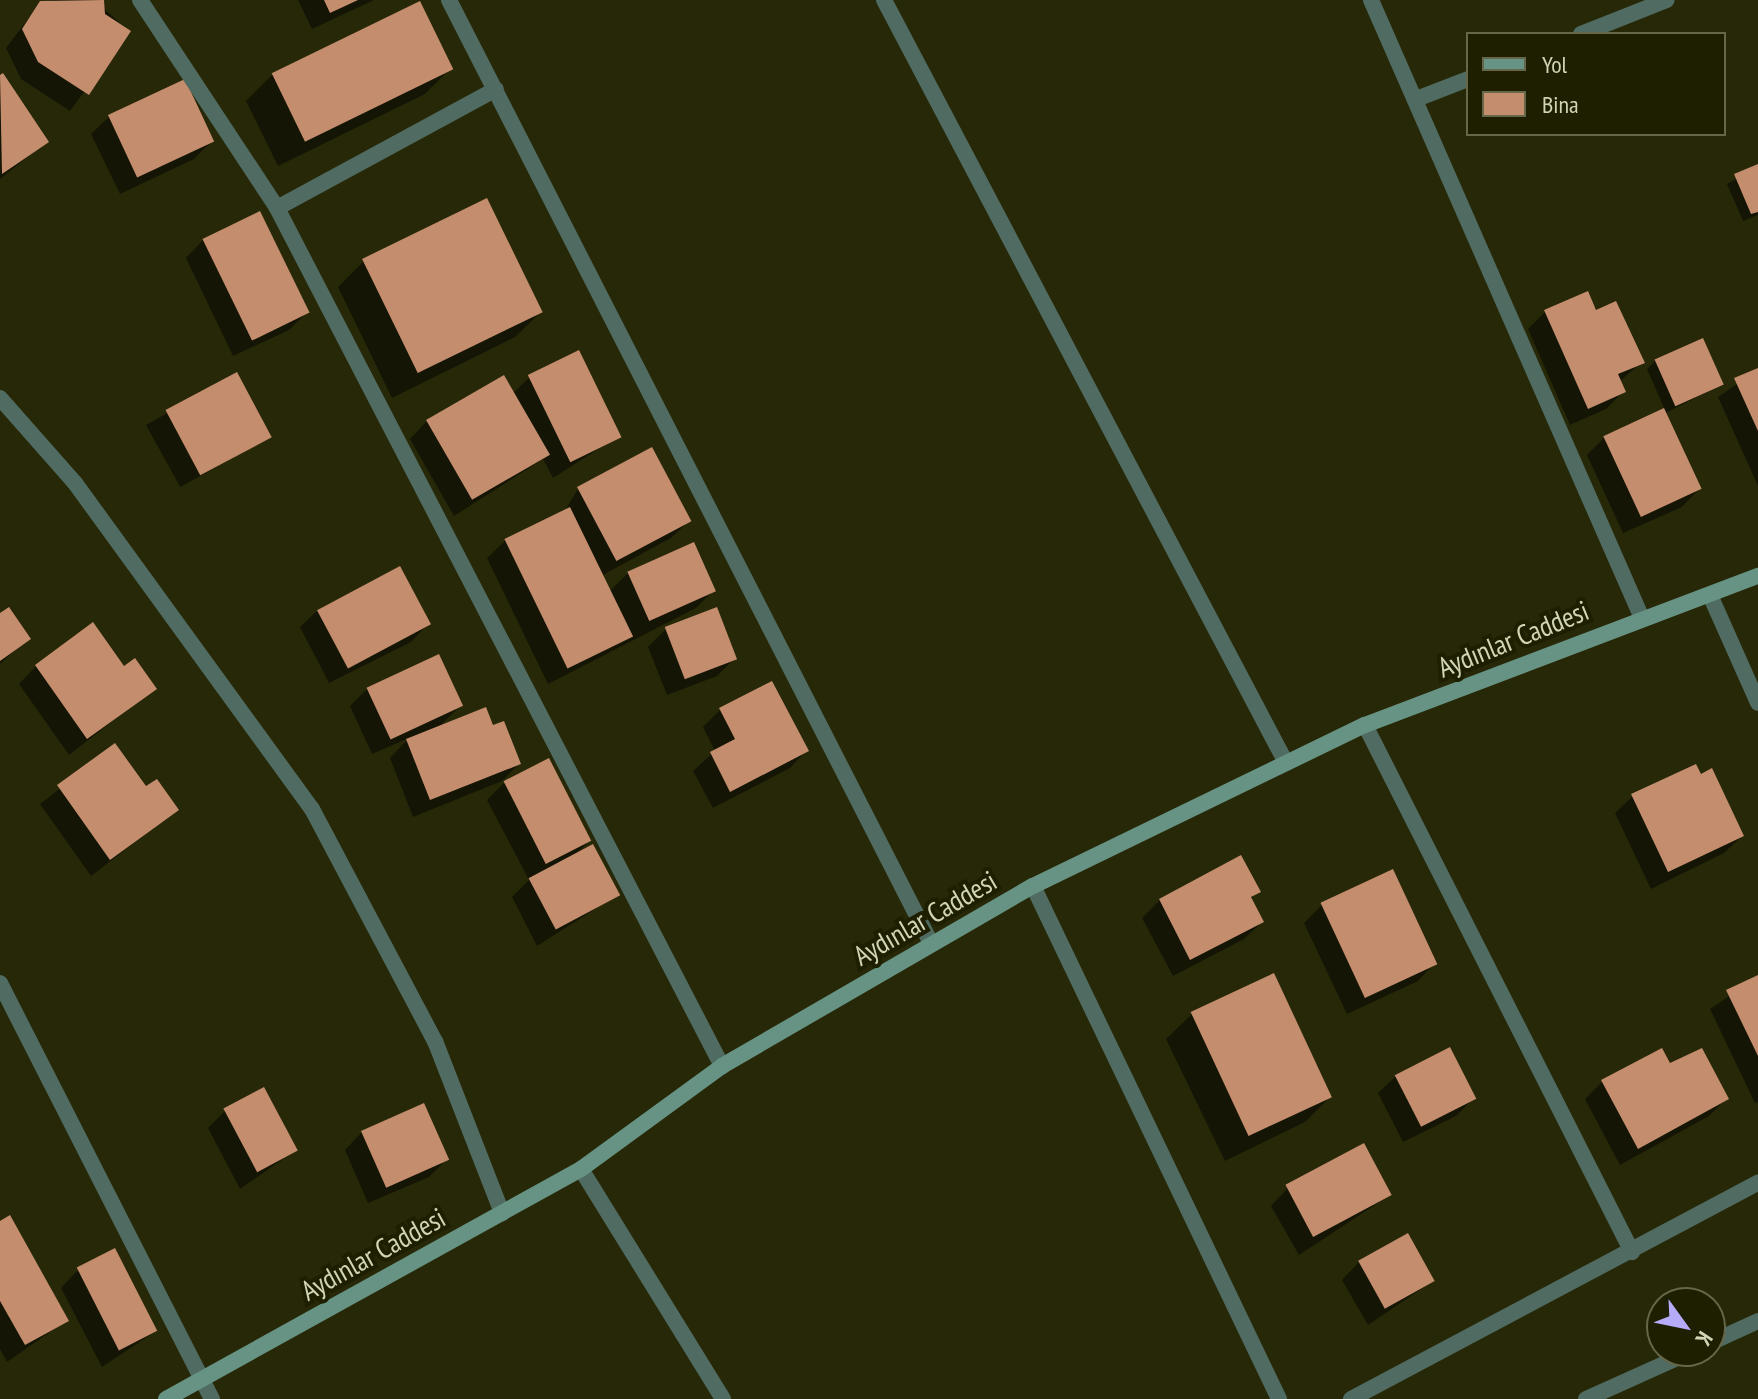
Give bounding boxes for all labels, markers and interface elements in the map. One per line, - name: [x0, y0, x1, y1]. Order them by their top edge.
- legend: [1466, 32, 1726, 136]
- text: Yol: [1542, 49, 1567, 80]
- text: Bina: [1542, 89, 1579, 120]
- street label: Aydınlar Caddesi: [1433, 594, 1593, 684]
- street label: Aydınlar Caddesi: [847, 864, 1003, 972]
- street label: Aydınlar Caddesi: [295, 1201, 451, 1307]
- north arrow: [1646, 1287, 1726, 1367]
- text: K: [1690, 1327, 1719, 1351]

